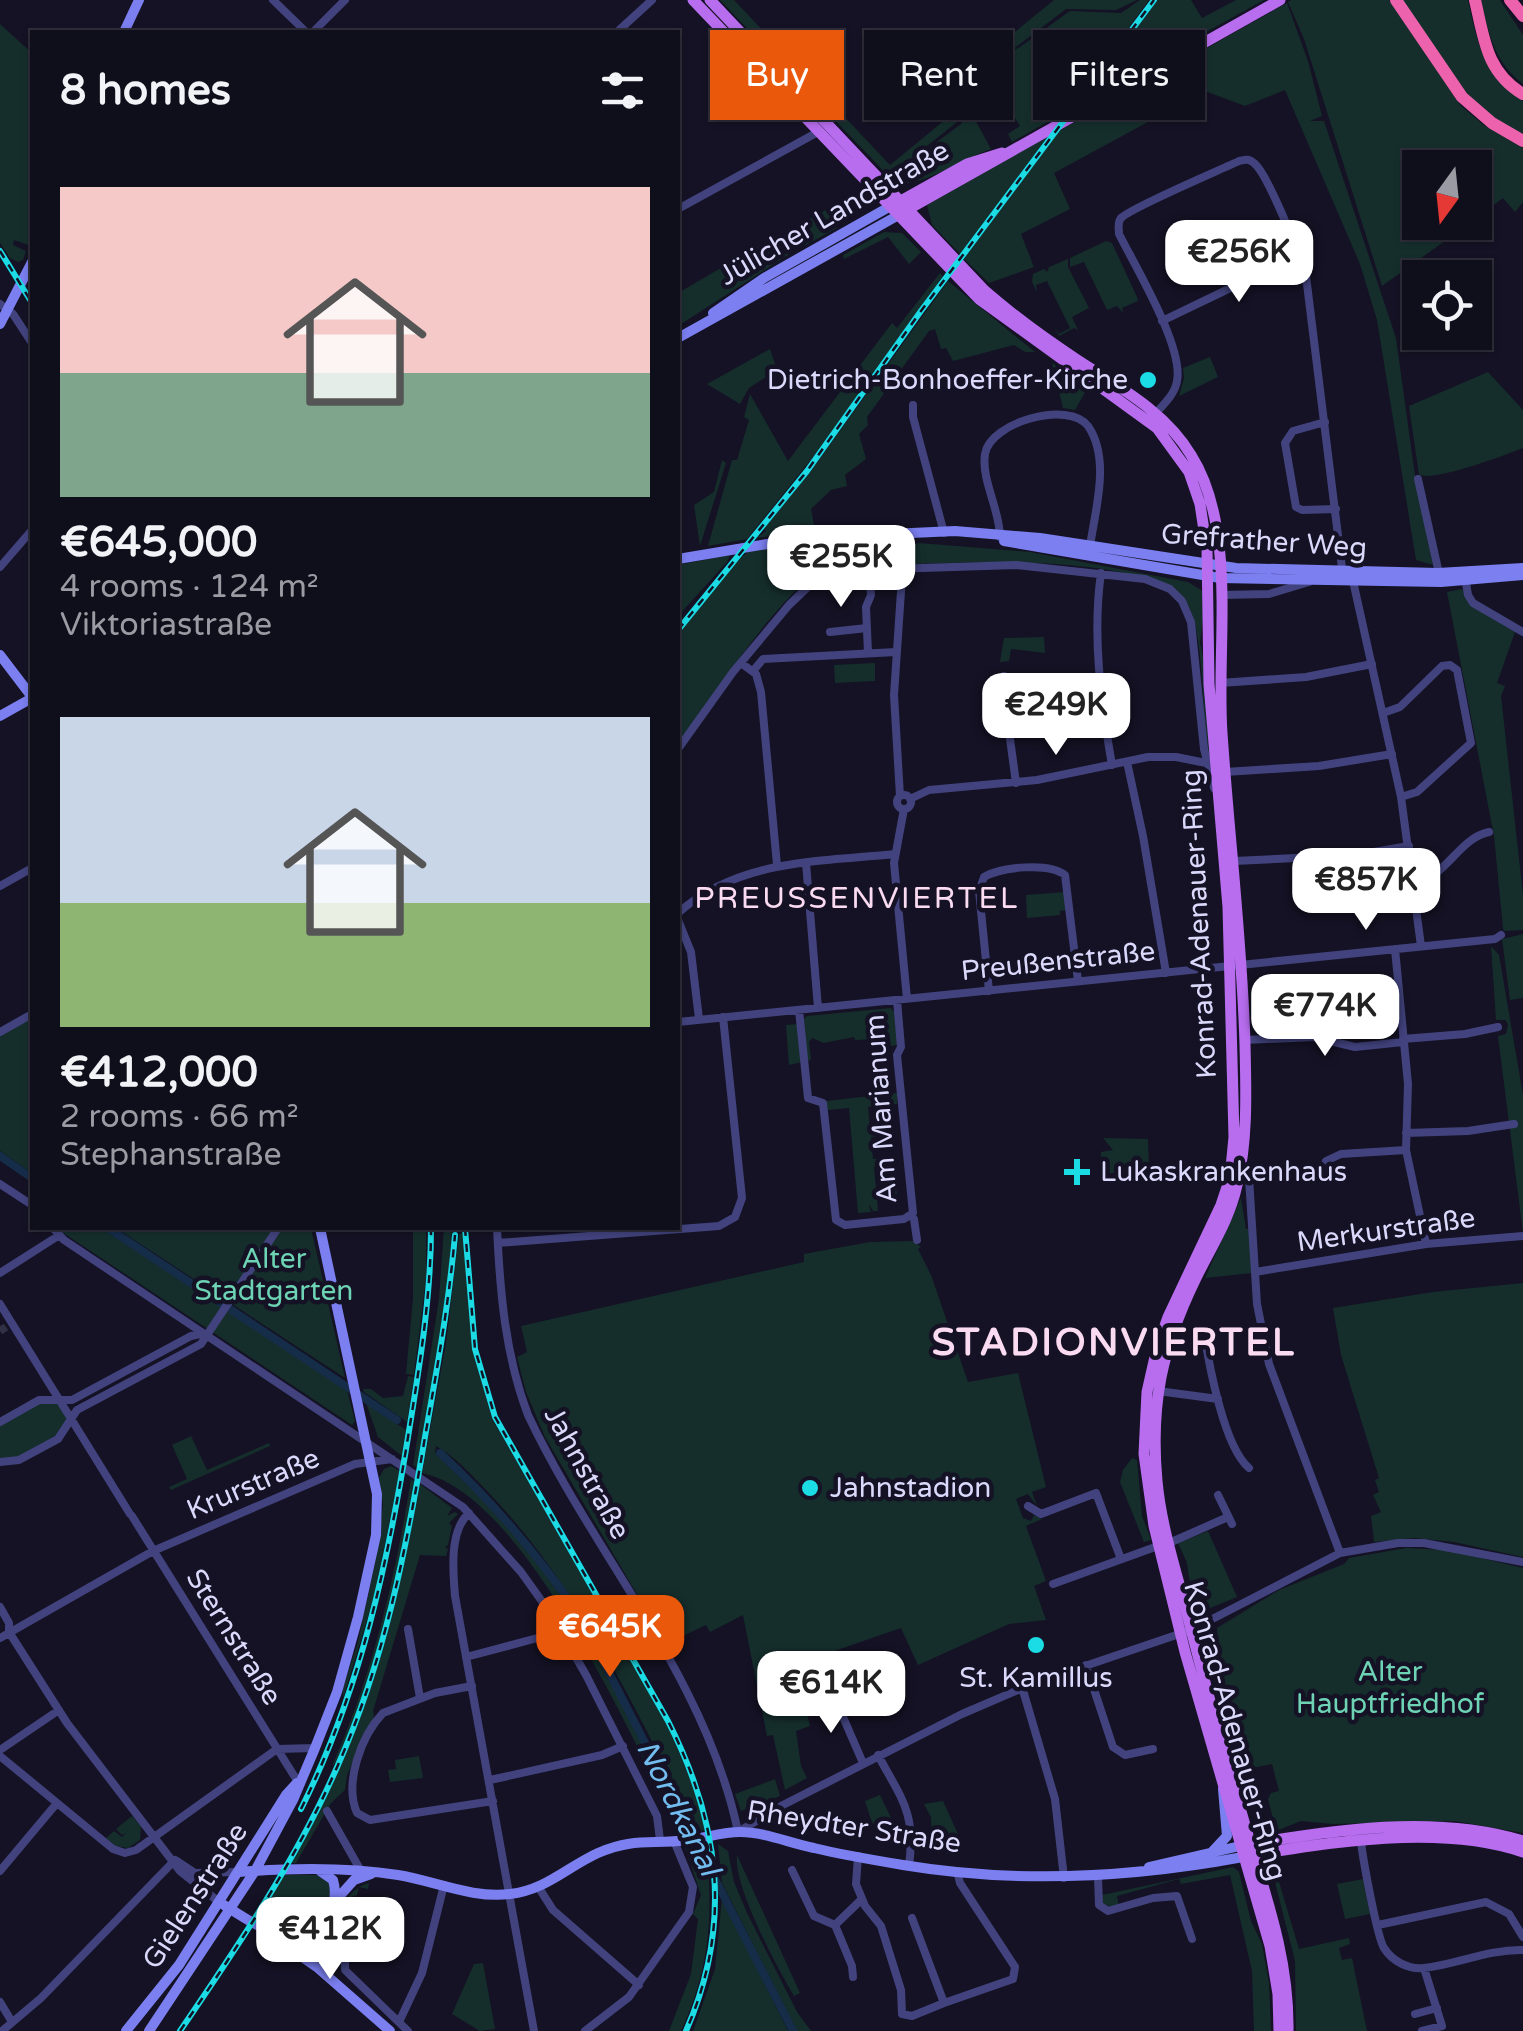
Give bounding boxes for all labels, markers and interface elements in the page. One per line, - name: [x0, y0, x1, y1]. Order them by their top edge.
- chip: Buy: [710, 30, 844, 120]
- chip: Rent: [864, 30, 1013, 120]
- chip: Filters: [1033, 30, 1205, 120]
- icon: filters: [595, 63, 650, 118]
- text: 8 homes: [60, 65, 231, 116]
- street label: Jülicher Landstraße: [713, 133, 955, 293]
- north arrow: [1402, 150, 1492, 240]
- map controls: [1402, 150, 1492, 350]
- pin: €256K: [1169, 220, 1309, 305]
- text: €256K: [1187, 233, 1291, 271]
- icon: home: [265, 252, 445, 432]
- button: locate: [1402, 260, 1492, 350]
- place label: Dietrich-Bonhoeffer-Kirche: [767, 363, 1128, 397]
- marker: Dietrich-Bonhoeffer-Kirche: [1137, 369, 1159, 391]
- text: €645,000: [60, 517, 257, 568]
- street label: Grefrather Weg: [1160, 517, 1368, 565]
- pin: €255K: [771, 525, 911, 610]
- text: €255K: [789, 538, 893, 576]
- text: 4 rooms · 124 m²: [60, 568, 319, 606]
- text: Viktoriastraße: [60, 606, 272, 644]
- pin: €249K: [986, 673, 1126, 758]
- text: €249K: [1004, 686, 1108, 724]
- street label: Konrad-Adenauer-Ring: [1174, 768, 1224, 1080]
- icon: home: [265, 782, 445, 962]
- pin: €857K: [1296, 848, 1436, 933]
- text: €857K: [1314, 861, 1418, 899]
- district label: PREUSSENVIERTEL: [694, 880, 1020, 917]
- street label: Preußenstraße: [959, 934, 1157, 988]
- pin: €774K: [1255, 974, 1395, 1059]
- text: €774K: [1273, 987, 1377, 1025]
- street label: Am Marianum: [857, 1013, 905, 1205]
- text: €412,000: [60, 1047, 258, 1098]
- text: 2 rooms · 66 m²: [60, 1098, 299, 1136]
- text: Stephanstraße: [60, 1136, 282, 1174]
- place label: Lukaskrankenhaus: [1100, 1155, 1347, 1189]
- marker: Lukaskrankenhaus: [1064, 1159, 1090, 1185]
- street label: Merkurstraße: [1295, 1201, 1477, 1259]
- park label: Alter Stadtgarten: [195, 1242, 353, 1308]
- district label: STADIONVIERTEL: [932, 1320, 1296, 1366]
- street label: Jahnstraße: [537, 1401, 637, 1545]
- street label: Krurstraße: [182, 1441, 324, 1527]
- place label: Jahnstadion: [830, 1471, 991, 1505]
- marker: Jahnstadion: [799, 1477, 821, 1499]
- street label: Sternstraße: [179, 1563, 289, 1711]
- street label: Konrad-Adenauer-Ring: [1176, 1577, 1294, 1885]
- pin: €645K: [540, 1595, 680, 1680]
- text: €645K: [558, 1608, 662, 1646]
- marker: St. Kamillus: [1025, 1634, 1047, 1656]
- pin: €614K: [761, 1651, 901, 1736]
- park label: Alter Hauptfriedhof: [1296, 1655, 1485, 1721]
- place label: St. Kamillus: [959, 1661, 1113, 1695]
- text: €614K: [779, 1664, 883, 1702]
- water label: Nordkanal: [628, 1734, 730, 1885]
- street label: Rheydter Straße: [745, 1793, 963, 1861]
- street label: Gielenstraße: [135, 1817, 255, 1975]
- pin: €412K: [260, 1897, 400, 1982]
- text: €412K: [278, 1910, 382, 1948]

